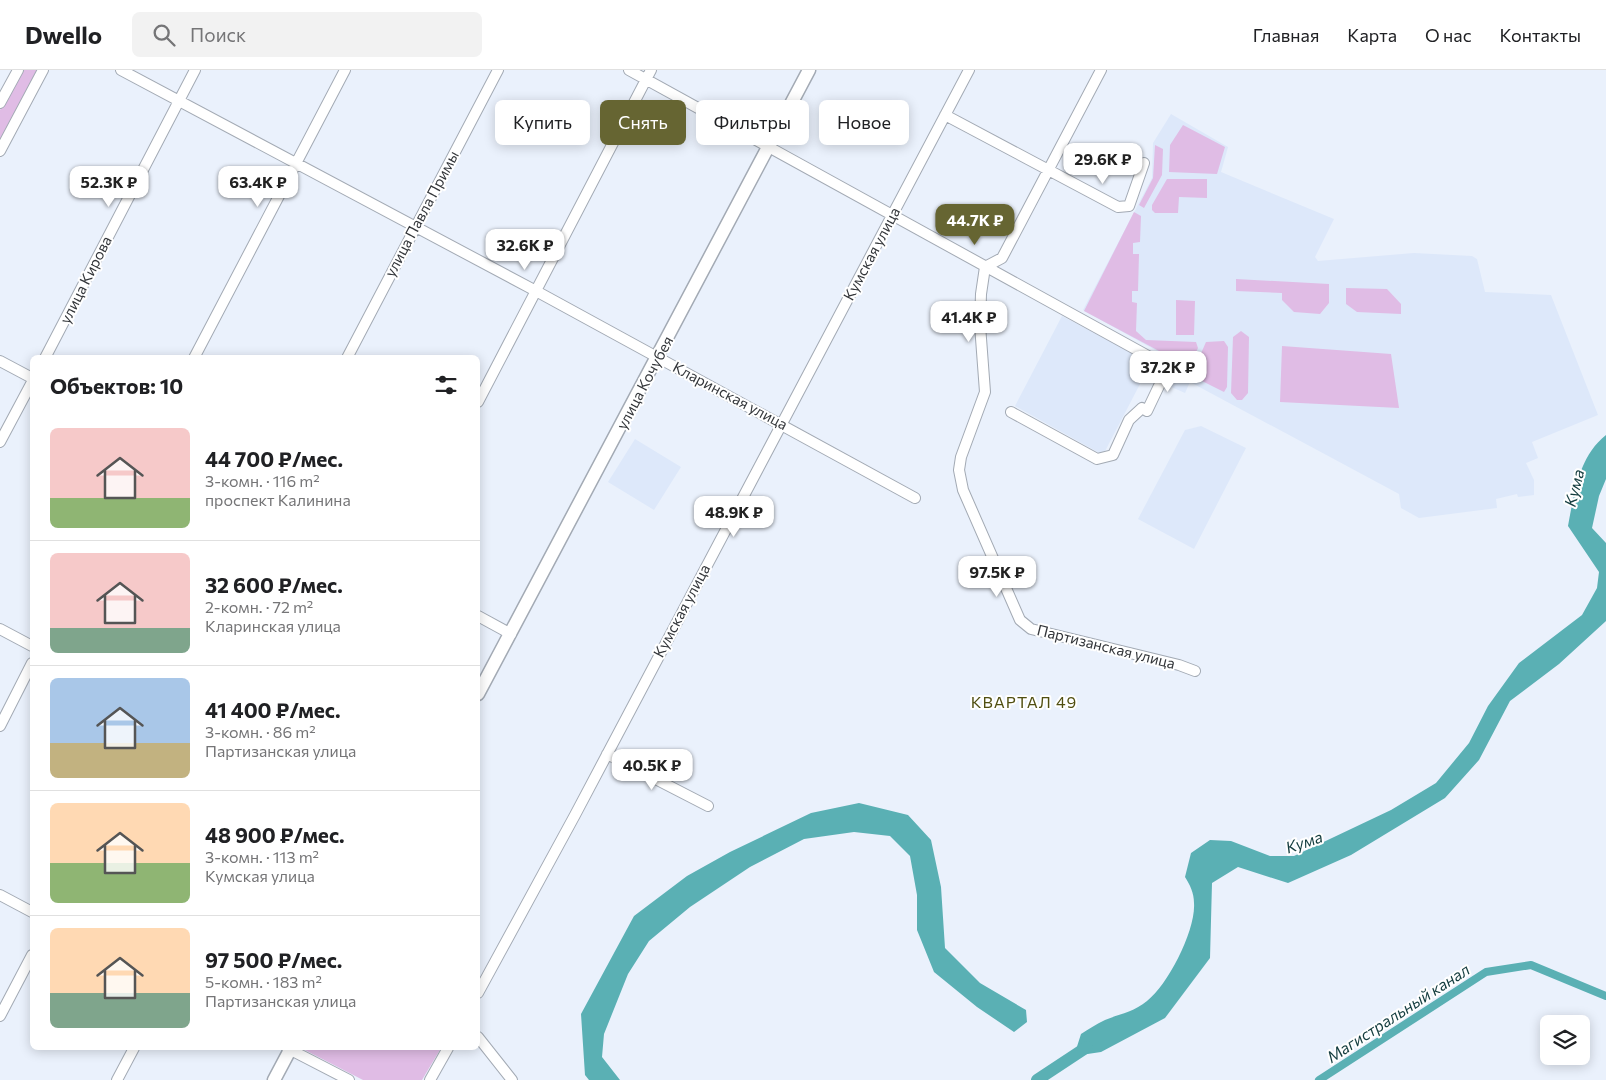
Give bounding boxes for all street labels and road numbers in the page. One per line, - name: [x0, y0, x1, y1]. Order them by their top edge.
- street label: улица Павла Примы: [380, 147, 462, 280]
- street label: Кумская улица: [839, 204, 903, 303]
- street label: улица Кирова: [55, 233, 115, 326]
- street label: улица Кочубея: [612, 333, 676, 432]
- street label: Кларинская улица: [670, 357, 791, 433]
- street label: Кумская улица: [649, 561, 713, 660]
- street label: Партизанская улица: [1035, 620, 1177, 672]

